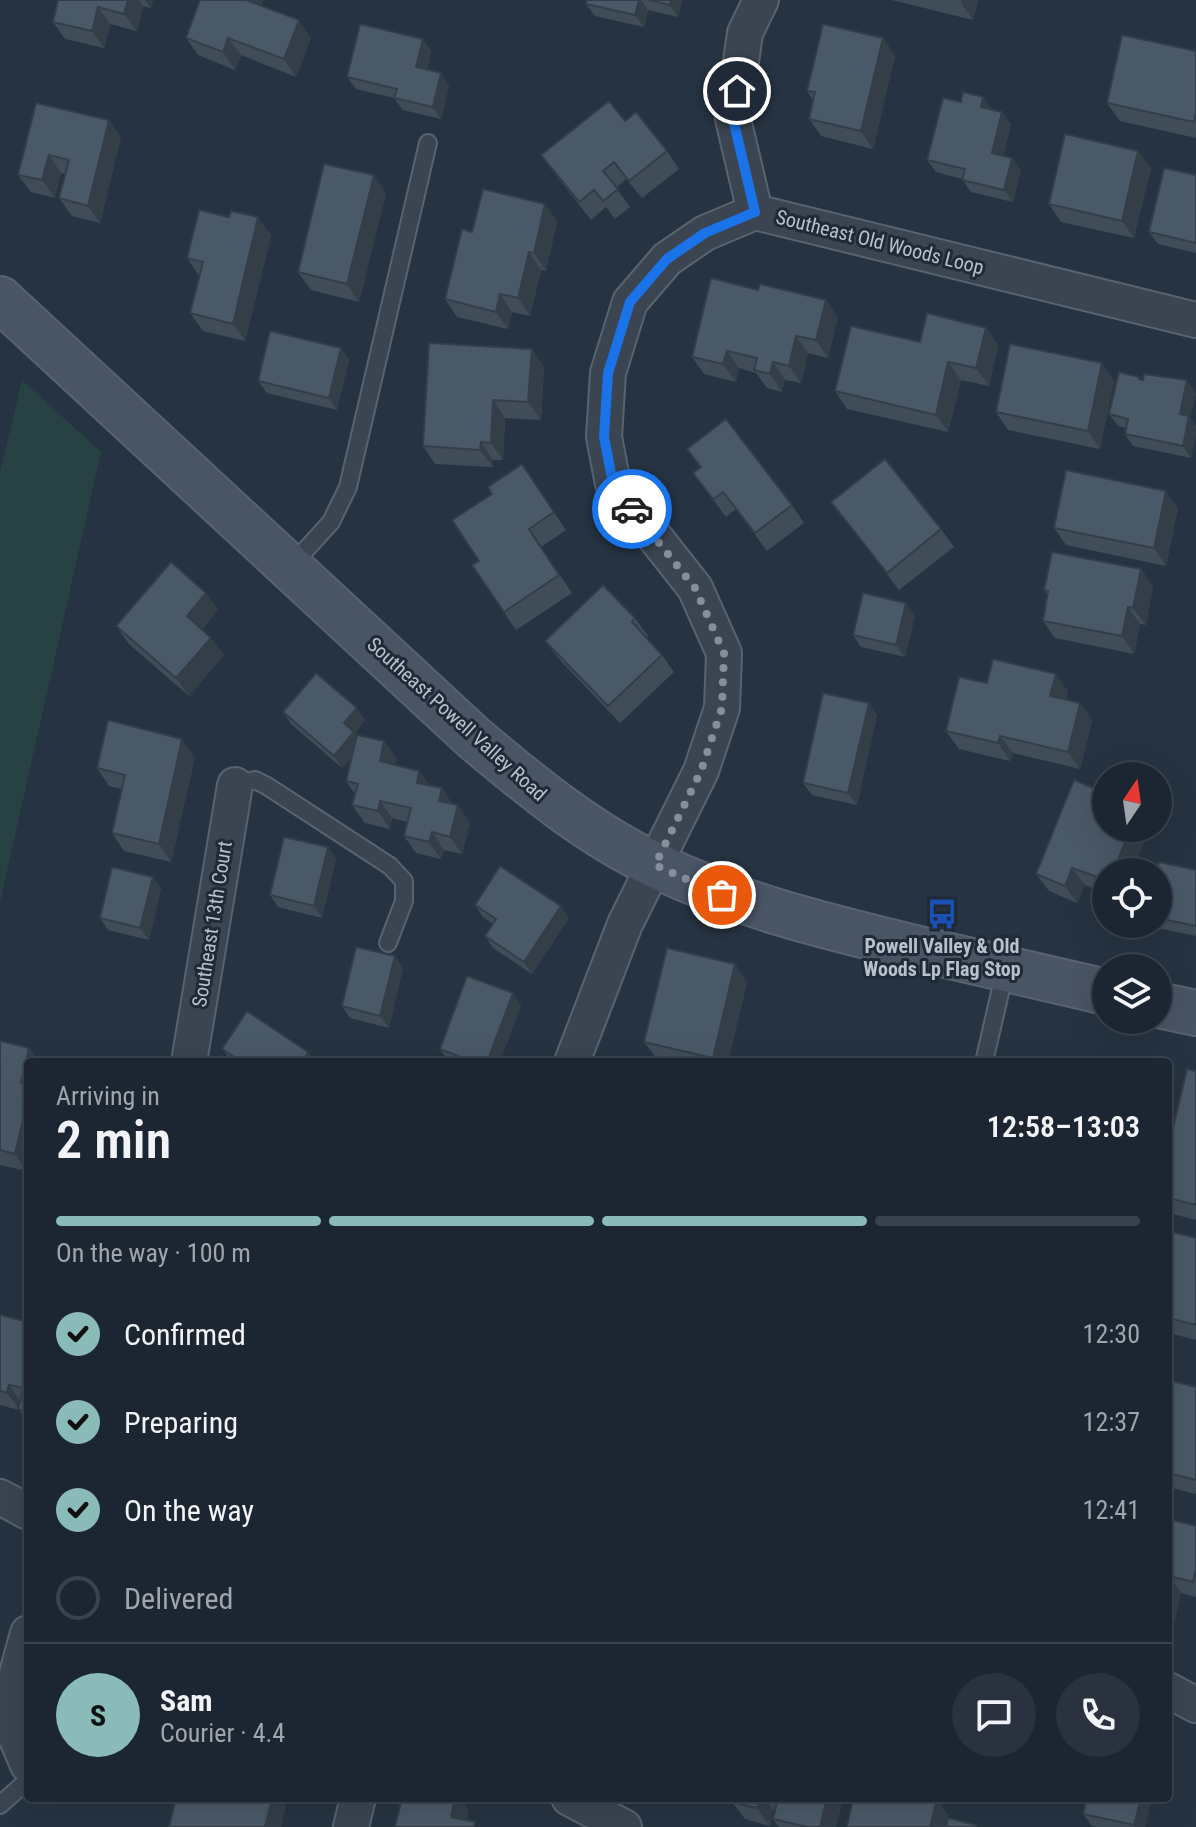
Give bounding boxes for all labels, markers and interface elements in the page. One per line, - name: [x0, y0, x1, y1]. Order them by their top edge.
- pin: [703, 57, 771, 125]
- icon: home: [715, 69, 759, 113]
- street label: Southeast Old Woods Loop: [774, 205, 986, 279]
- courier: [592, 469, 672, 549]
- icon: car: [610, 487, 654, 531]
- street label: Southeast Powell Valley Road: [362, 632, 552, 806]
- north arrow: [1092, 762, 1172, 842]
- map controls: [1092, 762, 1172, 1034]
- street label: Southeast 13th Court: [187, 839, 237, 1009]
- button: locate: [1092, 858, 1172, 938]
- pin: [688, 861, 756, 929]
- icon: bag: [700, 873, 744, 917]
- bus stop icon: Powell Valley & Old Woods Lp Flag Stop: [925, 897, 959, 931]
- place label: Powell Valley & Old Woods Lp Flag Stop: [863, 934, 1021, 981]
- button: layers: [1092, 954, 1172, 1034]
- text: Arriving in: [56, 1081, 160, 1111]
- text: 12:58–13:03: [987, 1109, 1140, 1144]
- text: 2 min: [56, 1110, 171, 1171]
- text: On the way · 100 m: [56, 1238, 251, 1268]
- icon: check: [56, 1312, 100, 1356]
- text: Confirmed: [124, 1317, 246, 1352]
- text: 12:30: [1083, 1319, 1140, 1349]
- icon: check: [56, 1400, 100, 1444]
- text: Preparing: [124, 1405, 238, 1440]
- text: 12:37: [1083, 1407, 1140, 1437]
- icon: check: [56, 1488, 100, 1532]
- text: On the way: [124, 1493, 254, 1528]
- text: 12:41: [1083, 1495, 1140, 1525]
- text: Delivered: [124, 1581, 233, 1616]
- button: chat: [952, 1673, 1036, 1757]
- button: phone: [1056, 1673, 1140, 1757]
- text: Sam: [160, 1683, 213, 1718]
- text: S: [90, 1698, 106, 1733]
- text: Courier · 4.4: [160, 1718, 285, 1748]

